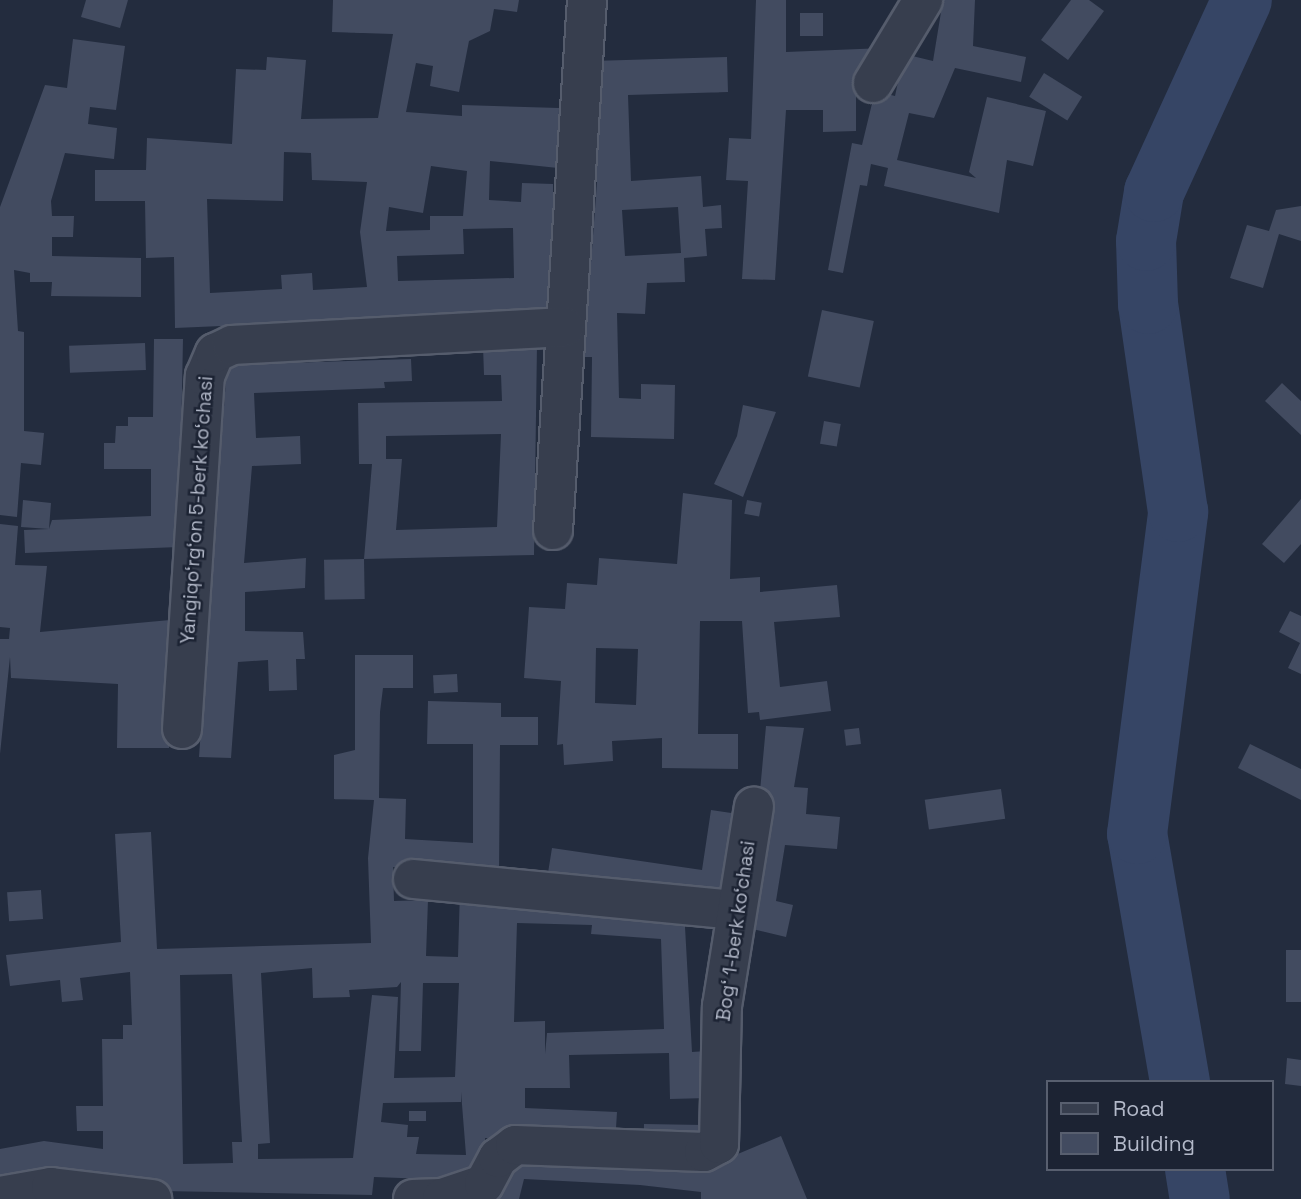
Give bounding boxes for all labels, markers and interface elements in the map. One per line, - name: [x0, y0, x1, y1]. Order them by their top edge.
- street label: Yangiqoʻrgʻon 5-berk koʻchasi: [176, 375, 218, 645]
- street label: Bogʻ 1-berk koʻchasi: [712, 839, 760, 1023]
- legend: [1046, 1080, 1273, 1171]
- text: Road: [1113, 1095, 1165, 1122]
- text: Building: [1113, 1130, 1195, 1157]

